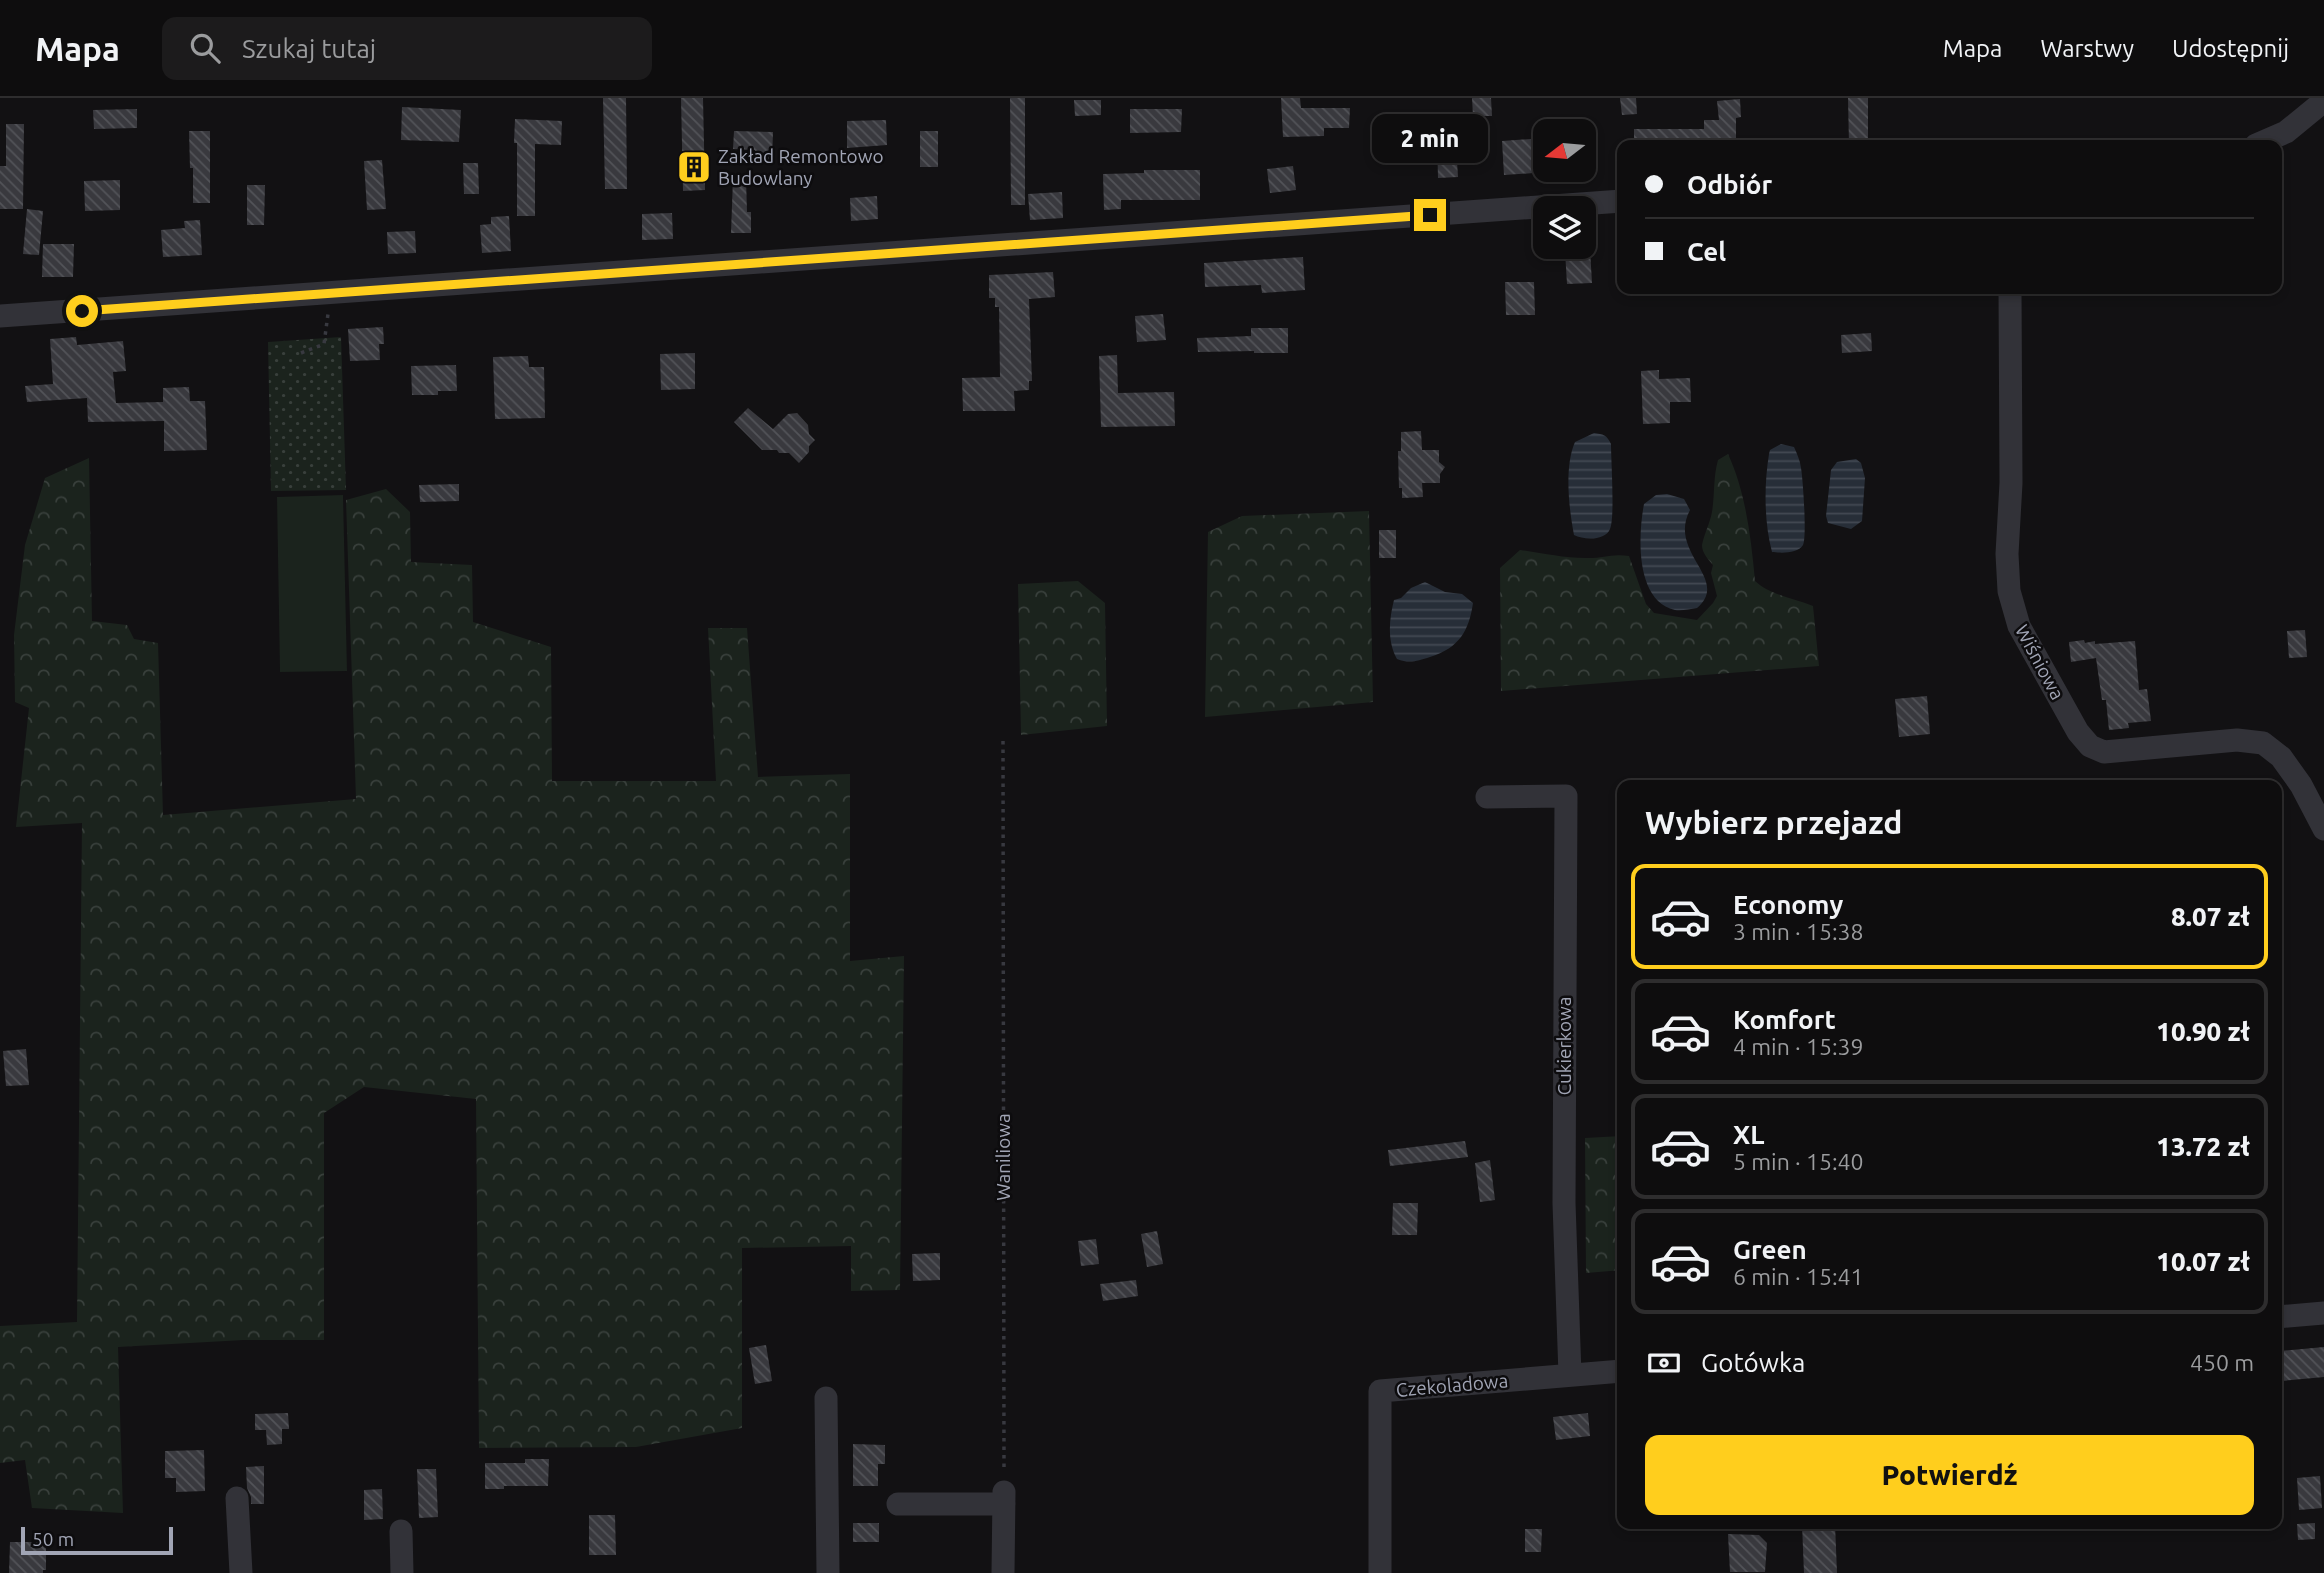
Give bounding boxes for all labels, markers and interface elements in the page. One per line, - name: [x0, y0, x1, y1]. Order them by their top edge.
- search box: [162, 17, 652, 80]
- icon: search: [186, 29, 224, 67]
- text: Mapa: [35, 30, 120, 67]
- text: Szukaj tutaj: [242, 34, 376, 63]
- text: Mapa: [1943, 35, 2002, 62]
- text: Warstwy: [2040, 35, 2134, 62]
- text: Udostępnij: [2172, 35, 2289, 62]
- callout: 2 min: [1372, 114, 1488, 162]
- north arrow: [1533, 119, 1596, 182]
- map controls: [1533, 119, 1596, 259]
- text: 2 min: [1401, 126, 1459, 151]
- place label: Zakład Remontowo Budowlany: [718, 145, 884, 189]
- building icon: Zakład Remontowo Budowlany: [675, 148, 713, 186]
- text: Odbiór: [1687, 170, 1772, 199]
- button: layers: [1533, 196, 1596, 259]
- route end: [1414, 199, 1446, 231]
- text: Cel: [1687, 237, 1726, 266]
- route start: [66, 295, 98, 327]
- street label: Wiśniowa: [2011, 621, 2069, 703]
- text: Wybierz przejazd: [1645, 804, 1903, 840]
- icon: car: [1649, 885, 1712, 948]
- text: Economy: [1733, 890, 1843, 919]
- text: 8.07 zł: [2171, 902, 2250, 931]
- text: 3 min · 15:38: [1733, 919, 1864, 944]
- street label: Cukierkowa: [1553, 996, 1575, 1096]
- icon: car: [1649, 1000, 1712, 1063]
- text: Komfort: [1733, 1005, 1836, 1034]
- text: 10.90 zł: [2156, 1017, 2250, 1046]
- text: 4 min · 15:39: [1733, 1034, 1864, 1059]
- street label: Waniliowa: [992, 1113, 1014, 1201]
- icon: car: [1649, 1115, 1712, 1178]
- text: XL: [1733, 1120, 1764, 1149]
- text: 13.72 zł: [2156, 1132, 2250, 1161]
- text: 5 min · 15:40: [1733, 1149, 1864, 1174]
- icon: car: [1649, 1230, 1712, 1293]
- text: Green: [1733, 1235, 1807, 1264]
- text: 10.07 zł: [2156, 1247, 2250, 1276]
- text: 6 min · 15:41: [1733, 1264, 1864, 1289]
- icon: cash: [1645, 1344, 1683, 1382]
- text: Gotówka: [1701, 1348, 1805, 1377]
- text: 450 m: [2190, 1350, 2254, 1375]
- street label: Czekoladowa: [1395, 1369, 1509, 1401]
- button: Potwierdź: [1645, 1435, 2254, 1515]
- scale bar: [21, 1524, 173, 1556]
- text: 50 m: [32, 1528, 74, 1550]

